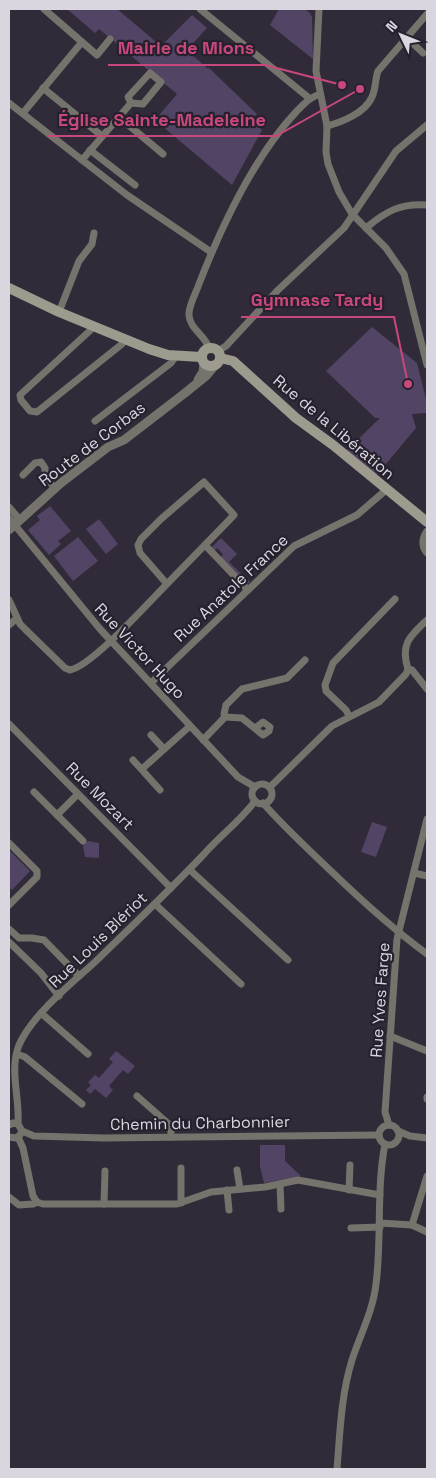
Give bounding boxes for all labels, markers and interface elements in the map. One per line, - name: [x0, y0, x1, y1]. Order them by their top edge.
- north arrow: [376, 10, 426, 60]
- text: N: [382, 17, 401, 36]
- callout: Mairie de Mions: [108, 32, 265, 65]
- text: Mairie de Mions: [118, 36, 254, 59]
- callout: Église Sainte-Madeleine: [48, 103, 276, 136]
- text: Église Sainte-Madeleine: [58, 108, 266, 131]
- callout: Gymnase Tardy: [241, 284, 394, 317]
- text: Gymnase Tardy: [251, 288, 383, 311]
- street label: Rue de la Libération: [269, 370, 399, 484]
- street label: Route de Corbas: [34, 397, 150, 491]
- street label: Rue Anatole France: [169, 530, 293, 646]
- street label: Rue Victor Hugo: [90, 599, 190, 703]
- street label: Rue Mozart: [62, 758, 138, 834]
- street label: Rue Louis Blériot: [44, 888, 152, 992]
- street label: Rue Yves Farge: [365, 942, 395, 1058]
- street label: Chemin du Charbonnier: [110, 1111, 290, 1135]

